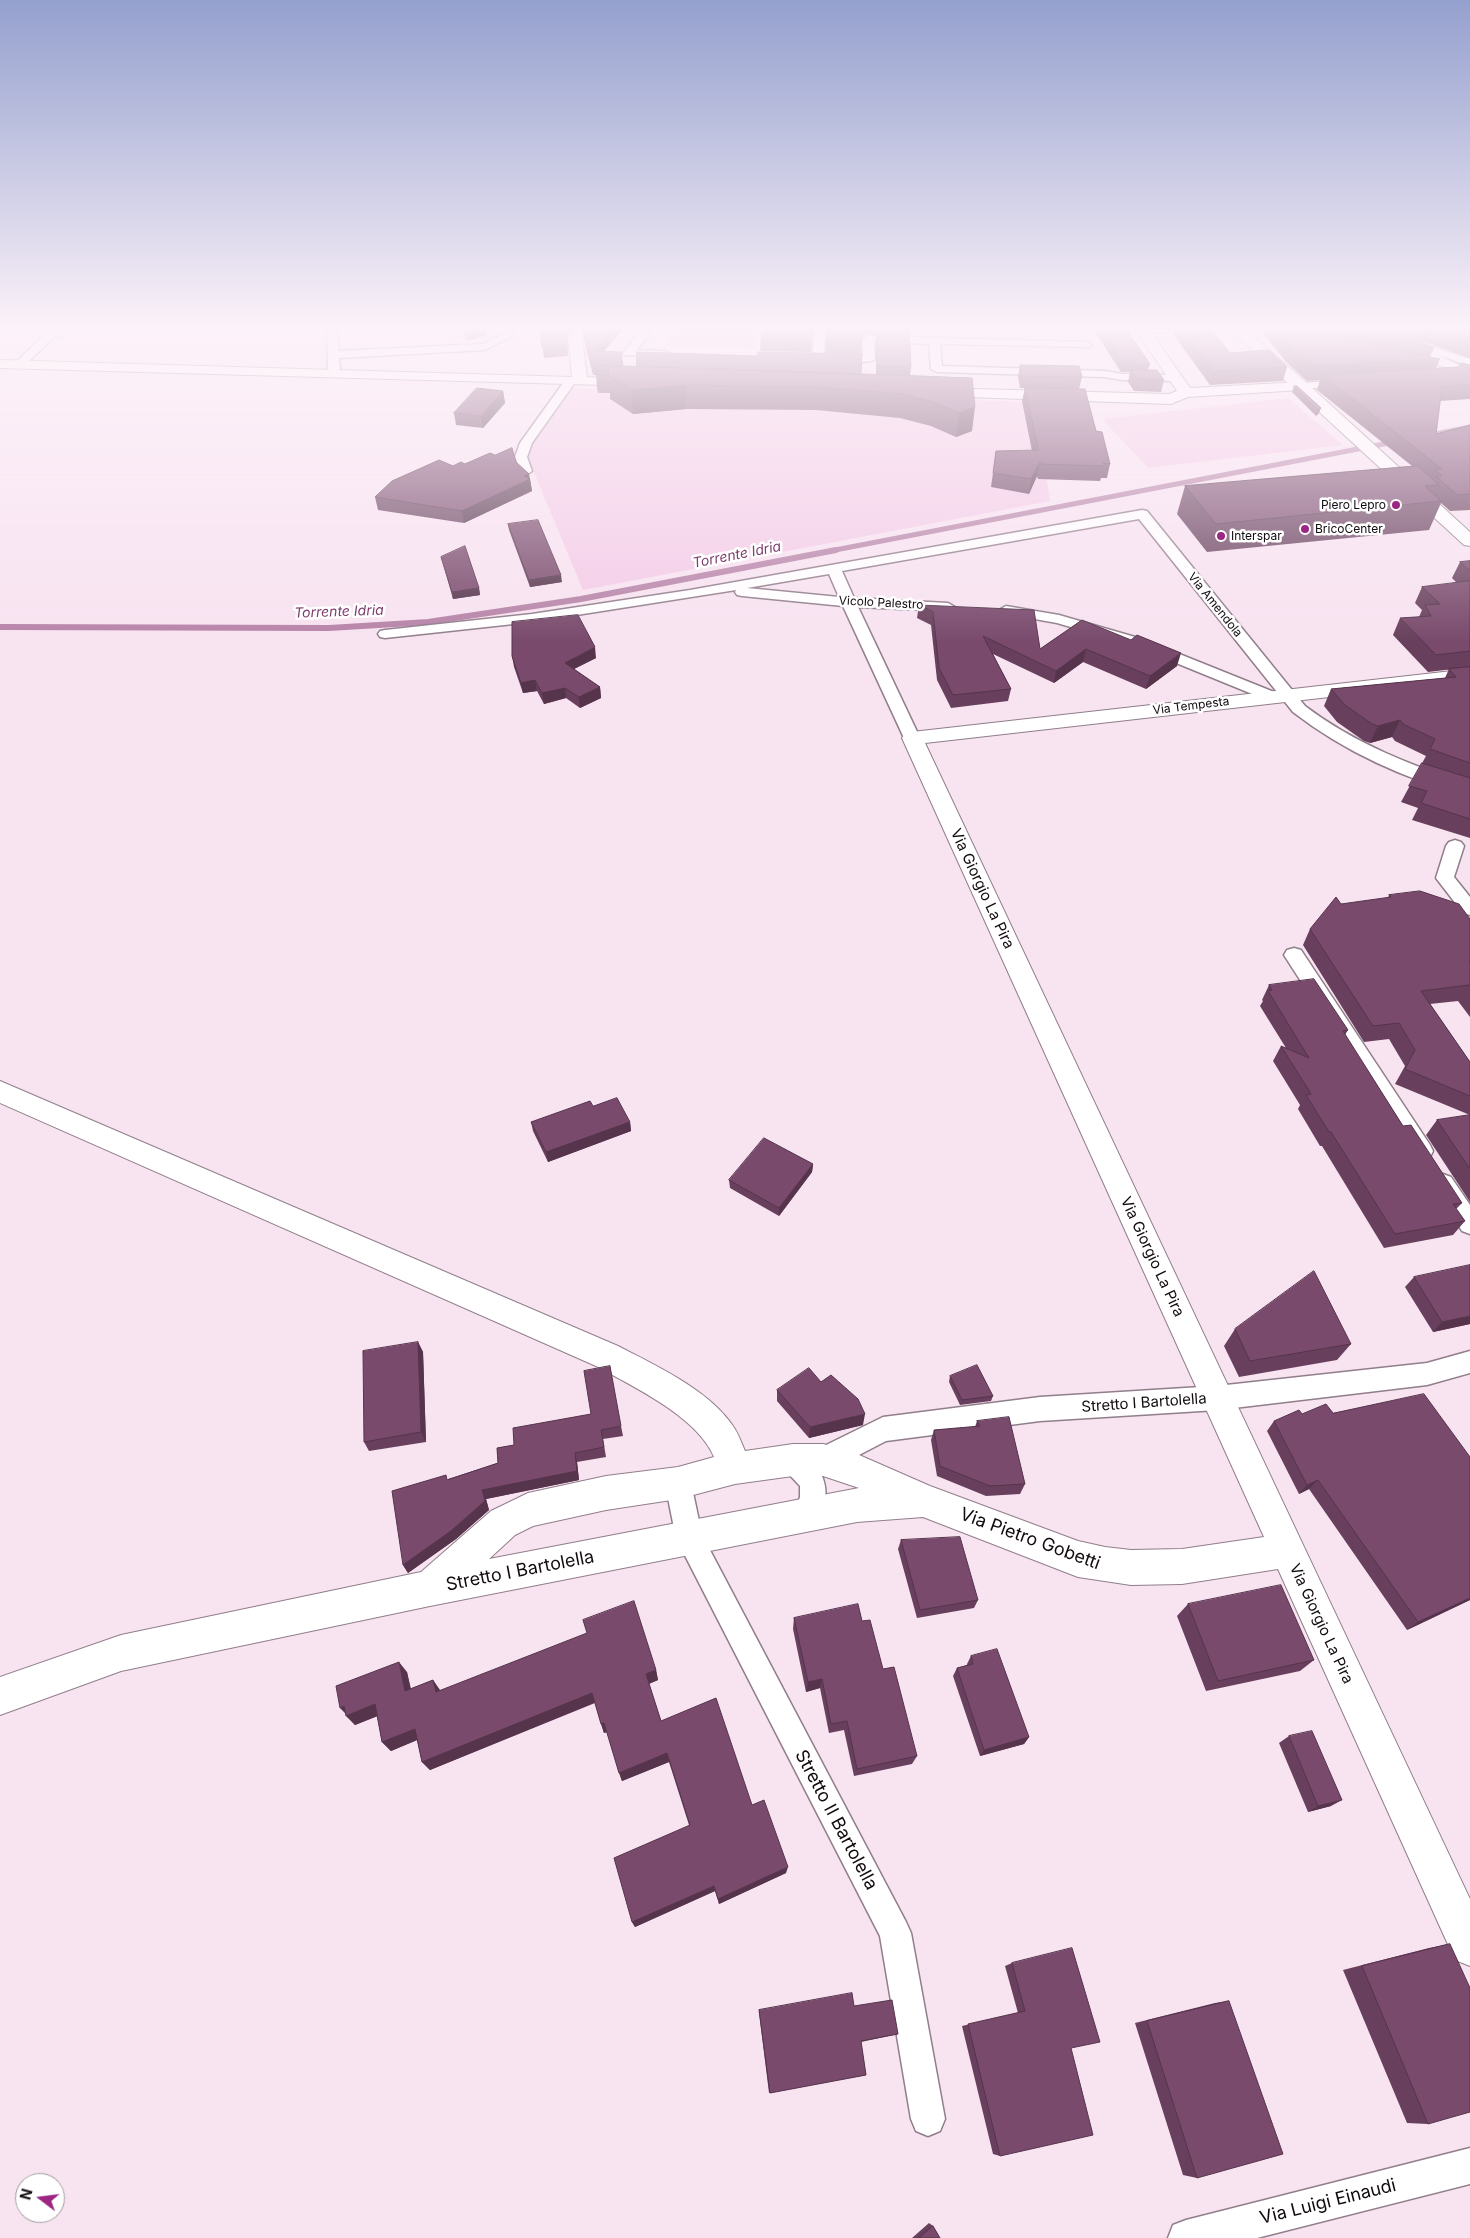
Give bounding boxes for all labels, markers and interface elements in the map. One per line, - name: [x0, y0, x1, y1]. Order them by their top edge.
- place label: Piero Lepro: [1321, 498, 1386, 512]
- marker: Piero Lepro: [1390, 499, 1402, 511]
- place label: BricoCenter: [1315, 522, 1383, 536]
- marker: BricoCenter: [1299, 523, 1311, 535]
- place label: Interspar: [1231, 529, 1282, 543]
- marker: Interspar: [1215, 530, 1227, 542]
- water label: Torrente Idria: [691, 538, 783, 572]
- street label: Via Amendola: [1185, 570, 1245, 640]
- street label: Vicolo Palestro: [838, 594, 924, 612]
- water label: Torrente Idria: [294, 602, 384, 622]
- street label: Via Tempesta: [1152, 694, 1230, 718]
- street label: Via Giorgio La Pira: [946, 826, 1018, 952]
- street label: Via Giorgio La Pira: [1116, 1194, 1188, 1320]
- street label: Stretto I Bartolella: [1081, 1390, 1207, 1416]
- street label: Via Pietro Gobetti: [957, 1504, 1103, 1574]
- street label: Stretto I Bartolella: [444, 1546, 596, 1596]
- street label: Via Giorgio La Pira: [1285, 1561, 1357, 1687]
- street label: Stretto II Bartolella: [790, 1746, 882, 1894]
- north arrow: [15, 2173, 65, 2223]
- street label: Via Luigi Einaudi: [1258, 2175, 1398, 2229]
- text: N: [16, 2187, 36, 2202]

